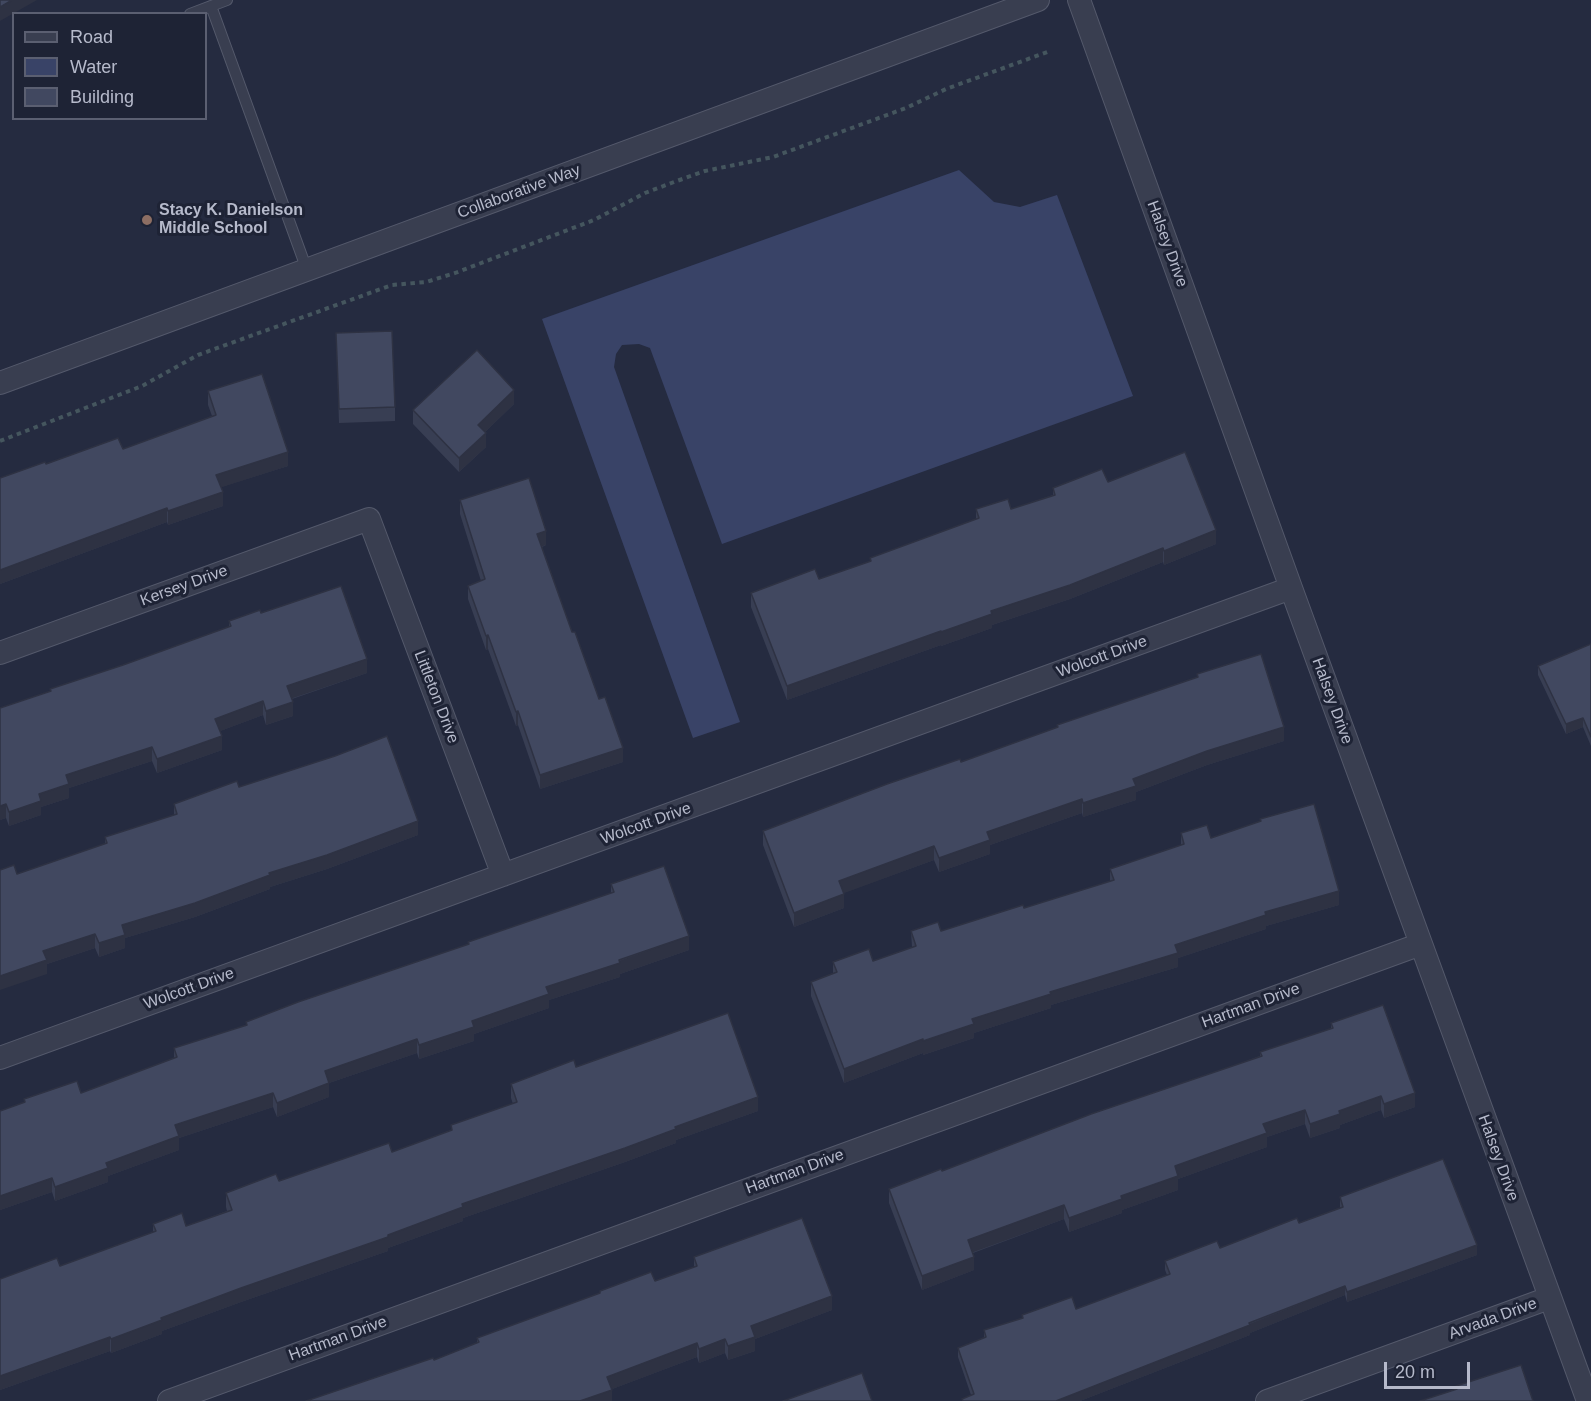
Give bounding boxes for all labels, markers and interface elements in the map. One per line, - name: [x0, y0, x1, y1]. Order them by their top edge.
- legend: [12, 12, 207, 120]
- text: Road: [70, 27, 113, 47]
- text: Water: [70, 57, 117, 77]
- text: Building: [70, 87, 134, 107]
- street label: Collaborative Way: [455, 161, 583, 223]
- street label: Halsey Drive: [1142, 198, 1192, 290]
- place label: Stacy K. Danielson Middle School: [159, 201, 303, 239]
- marker: Stacy K. Danielson Middle School: [140, 213, 154, 227]
- street label: Kersey Drive: [138, 561, 230, 611]
- street label: Wolcott Drive: [1054, 632, 1150, 682]
- street label: Littleton Drive: [410, 648, 462, 746]
- street label: Halsey Drive: [1307, 655, 1357, 747]
- street label: Wolcott Drive: [598, 799, 694, 849]
- street label: Wolcott Drive: [141, 964, 237, 1014]
- street label: Hartman Drive: [1199, 979, 1303, 1033]
- street label: Halsey Drive: [1473, 1112, 1523, 1204]
- street label: Hartman Drive: [743, 1145, 847, 1199]
- street label: Arvada Drive: [1446, 1294, 1540, 1344]
- street label: Hartman Drive: [286, 1312, 390, 1366]
- scale bar: [1387, 1350, 1472, 1388]
- text: 20 m: [1395, 1362, 1435, 1382]

